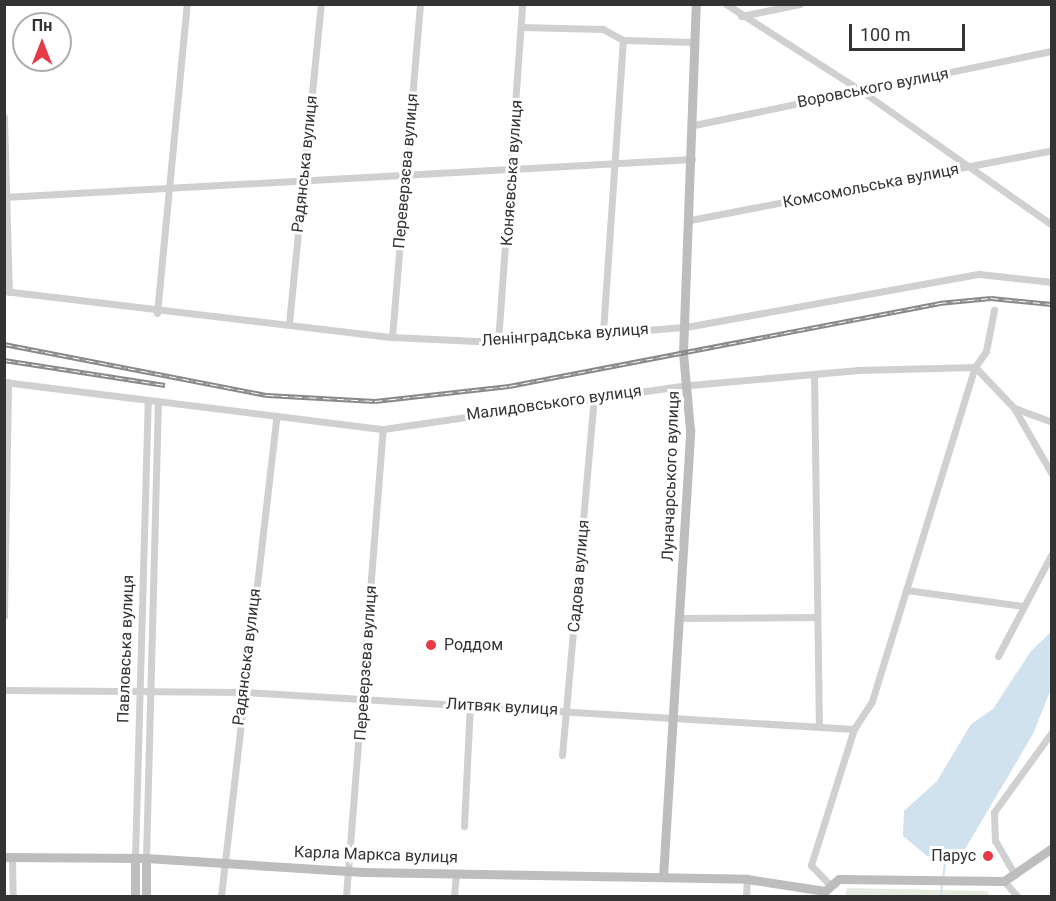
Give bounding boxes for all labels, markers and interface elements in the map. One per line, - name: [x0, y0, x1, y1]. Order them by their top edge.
- north arrow: [12, 12, 72, 72]
- scale bar: [852, 12, 968, 50]
- text: Пн: [32, 16, 52, 35]
- text: 100 m: [860, 24, 911, 45]
- street label: Воровського вулиця: [796, 64, 950, 112]
- street label: Переверзєва вулиця: [390, 93, 422, 249]
- street label: Радянська вулиця: [288, 94, 322, 234]
- street label: Коняєвська вулиця: [497, 99, 527, 247]
- street label: Комсомольська вулиця: [781, 160, 961, 212]
- street label: Ленінградська вулиця: [481, 320, 649, 350]
- street label: Малидовського вулиця: [465, 381, 643, 425]
- street label: Луначарського вулиця: [658, 390, 684, 562]
- street label: Садова вулиця: [565, 519, 593, 633]
- street label: Павловська вулиця: [114, 575, 138, 723]
- street label: Переверзєва вулиця: [351, 585, 381, 741]
- street label: Радянська вулиця: [229, 587, 265, 727]
- place label: Роддом: [444, 635, 503, 655]
- marker: Роддом: [422, 636, 440, 654]
- street label: Литвяк вулиця: [446, 694, 558, 720]
- street label: Карла Маркса вулиця: [294, 843, 458, 867]
- place label: Парус: [931, 846, 976, 866]
- marker: Парус: [981, 849, 995, 863]

